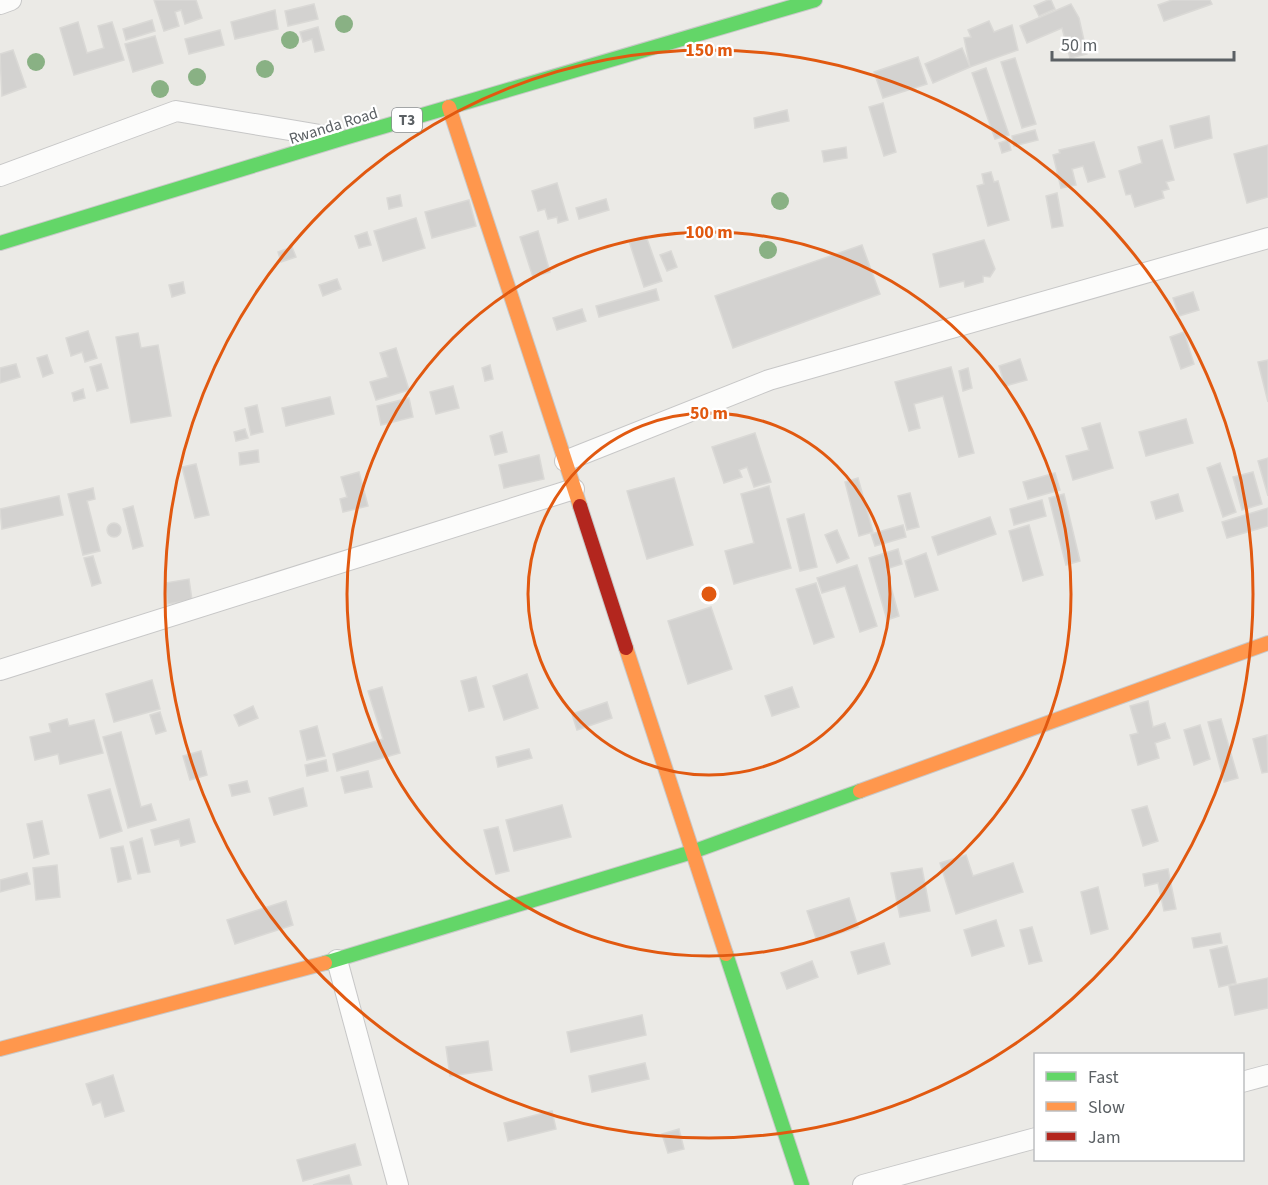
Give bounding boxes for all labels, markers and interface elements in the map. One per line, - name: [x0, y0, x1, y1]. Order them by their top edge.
- scale bar: [1052, 24, 1234, 62]
- text: 50 m: [1061, 33, 1097, 58]
- text: 150 m: [685, 38, 733, 63]
- street label: Rwanda Road: [286, 102, 380, 150]
- road number: T3: [392, 108, 422, 132]
- text: 100 m: [685, 220, 733, 245]
- text: 50 m: [690, 401, 728, 426]
- centre of rings: [699, 584, 719, 604]
- legend: [1034, 1053, 1244, 1161]
- text: Fast: [1088, 1065, 1119, 1090]
- text: Slow: [1088, 1095, 1125, 1120]
- text: Jam: [1088, 1125, 1121, 1150]

